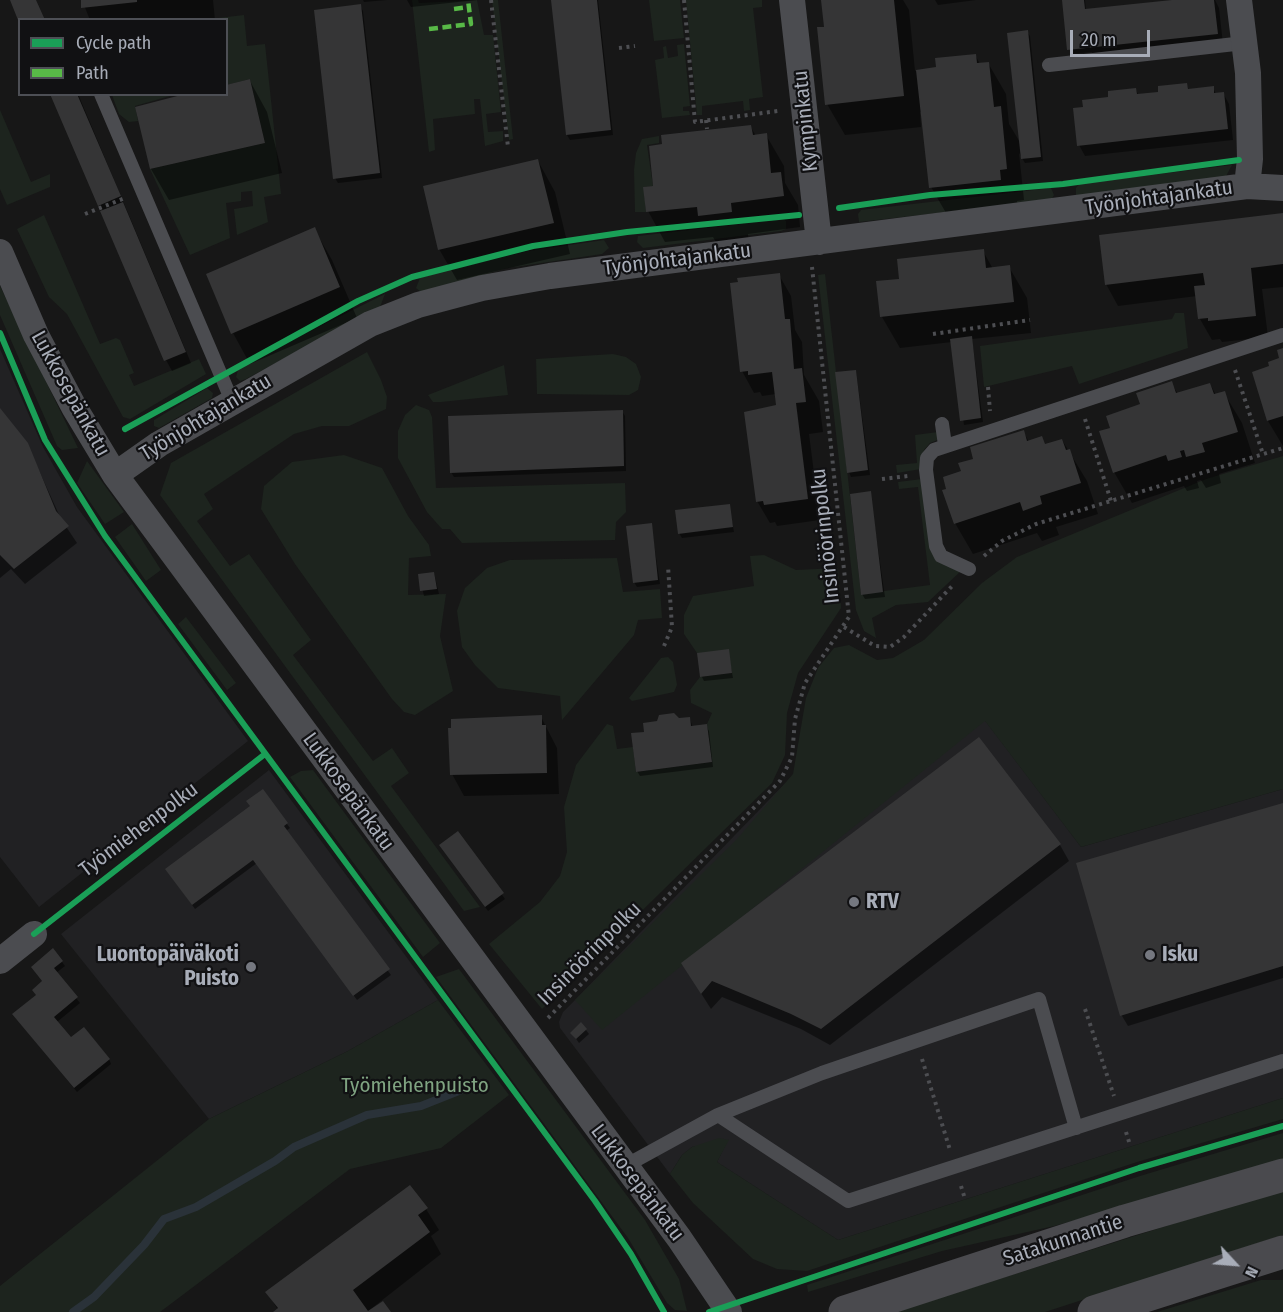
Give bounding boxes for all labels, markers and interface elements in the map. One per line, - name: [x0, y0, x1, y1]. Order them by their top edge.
- legend: [18, 18, 228, 96]
- scale bar: [1073, 18, 1152, 56]
- text: 20 m: [1081, 29, 1116, 51]
- text: Cycle path: [76, 32, 151, 54]
- text: Path: [76, 62, 109, 84]
- street label: Kympinkatu: [788, 69, 824, 173]
- street label: Työnjohtajankatu: [1084, 175, 1234, 221]
- street label: Työnjohtajankatu: [602, 238, 752, 282]
- street label: Lukkosepänkatu: [25, 327, 115, 461]
- street label: Työnjohtajankatu: [136, 369, 276, 467]
- street label: Insinöörinpolku: [806, 467, 846, 605]
- street label: Lukkosepänkatu: [297, 728, 399, 856]
- street label: Työmiehenpolku: [75, 777, 203, 883]
- place label: RTV: [866, 889, 899, 915]
- marker: RTV: [847, 895, 861, 909]
- street label: Insinöörinpolku: [533, 897, 647, 1011]
- place label: Luontopäiväkoti Puisto: [97, 942, 239, 992]
- place label: Isku: [1162, 942, 1198, 968]
- marker: Isku: [1143, 948, 1157, 962]
- marker: Luontopäiväkoti Puisto: [244, 960, 258, 974]
- park label: Työmiehenpuisto: [341, 1073, 489, 1099]
- street label: Lukkosepänkatu: [585, 1120, 689, 1246]
- street label: Satakunnantie: [1000, 1210, 1126, 1272]
- north arrow: [1205, 1234, 1265, 1294]
- text: N: [1241, 1264, 1262, 1281]

